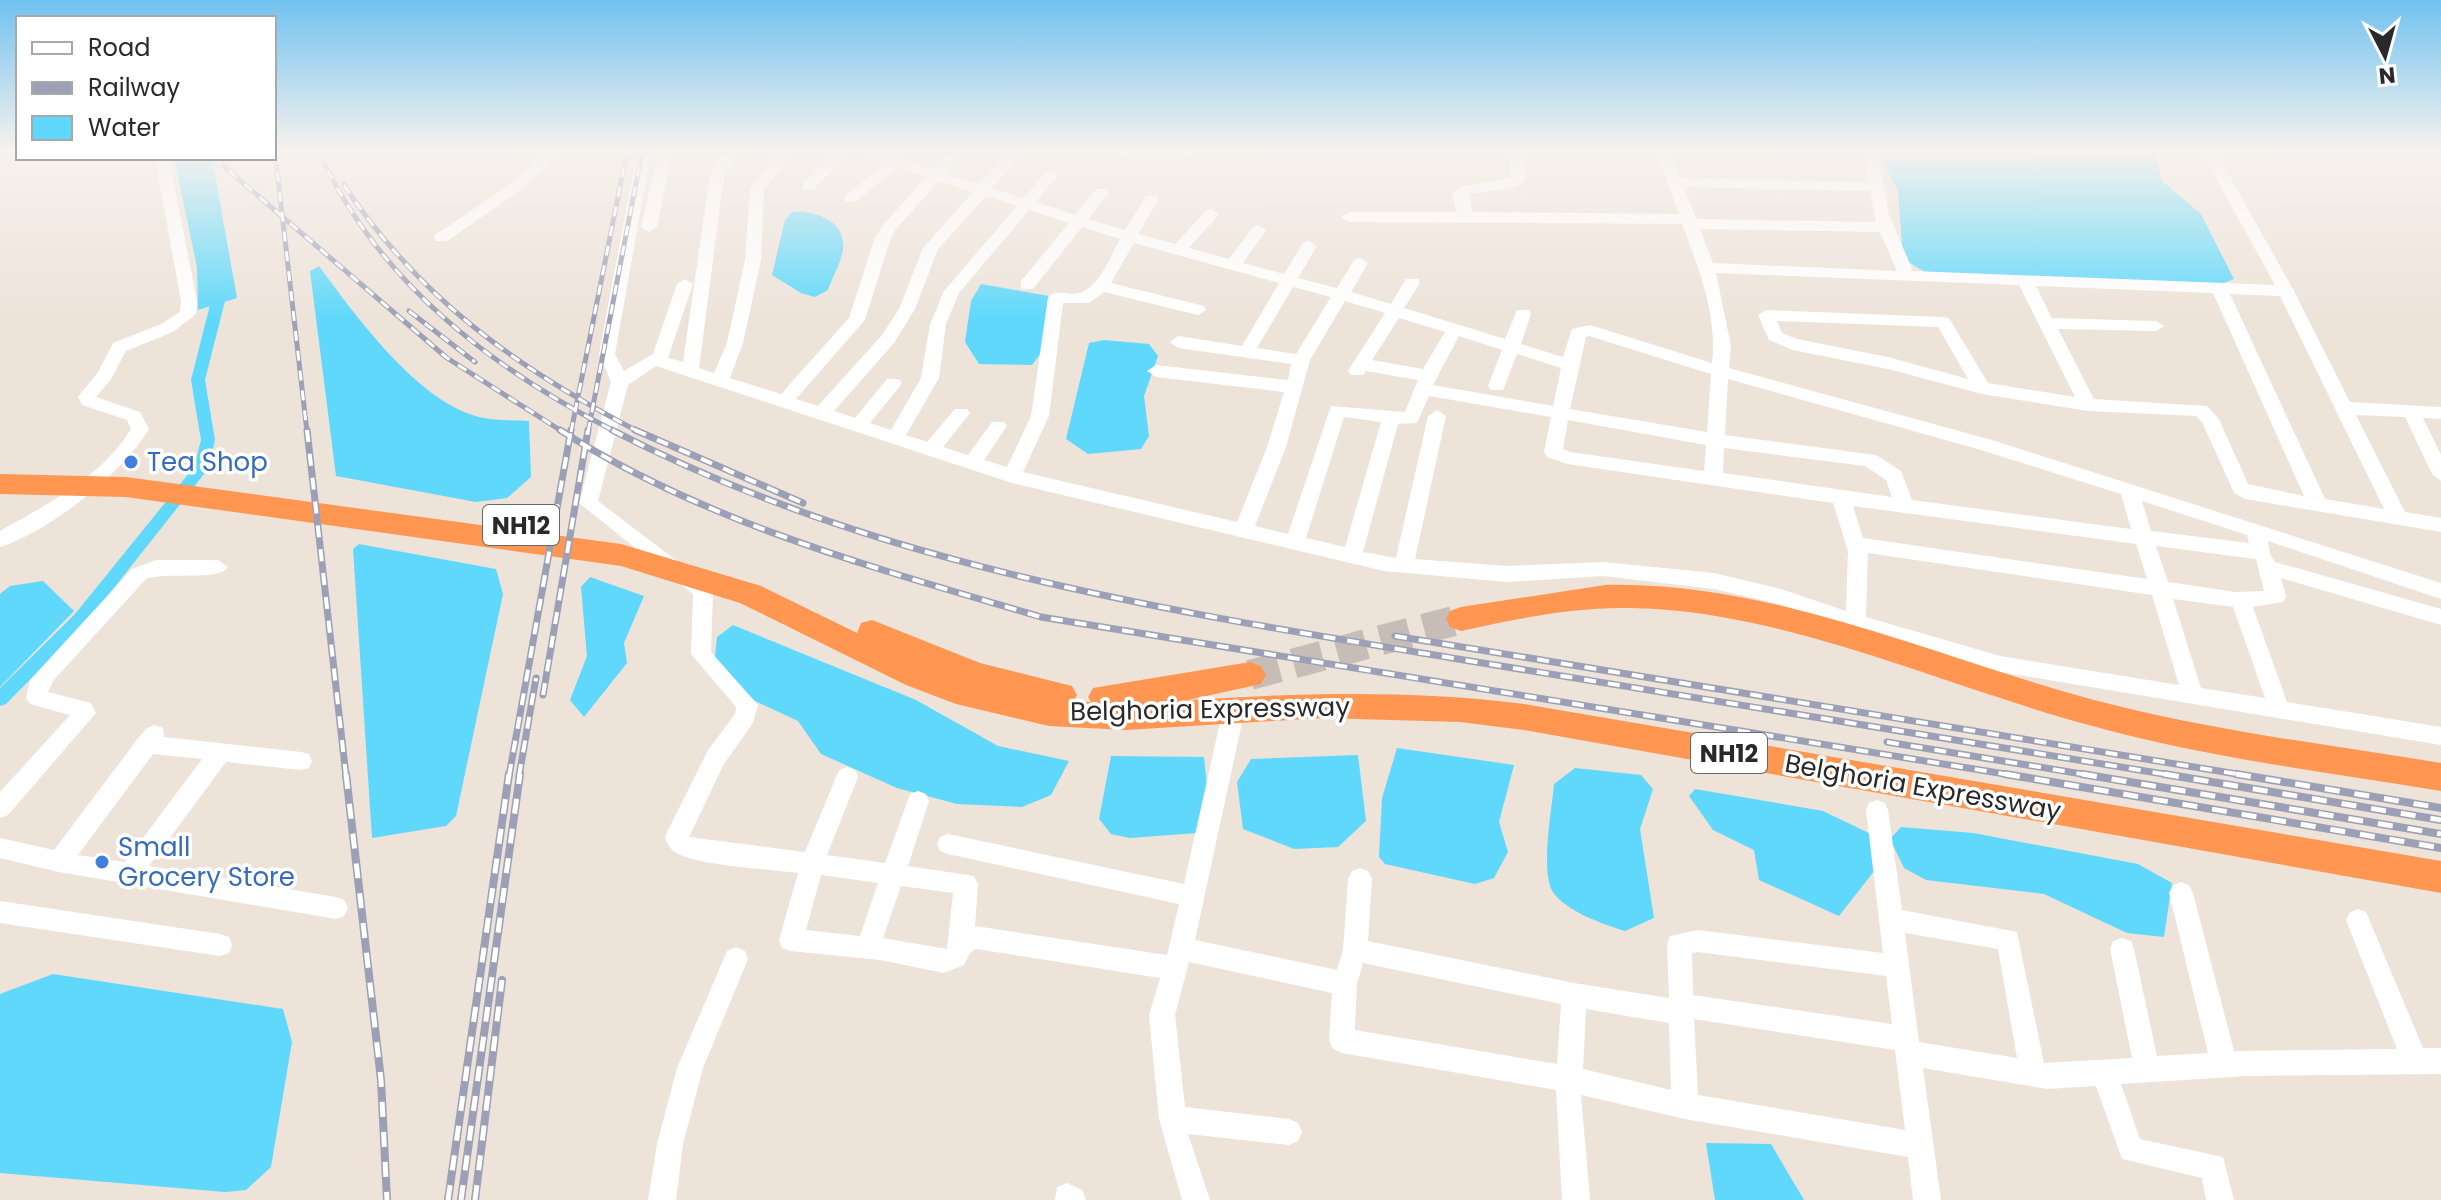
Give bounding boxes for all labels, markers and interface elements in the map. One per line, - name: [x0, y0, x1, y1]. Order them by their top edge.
- legend: [16, 16, 276, 160]
- north arrow: [2345, 16, 2425, 96]
- text: Road: [88, 31, 150, 64]
- text: N: [2377, 59, 2397, 92]
- text: Railway: [88, 71, 181, 104]
- text: Water: [88, 111, 160, 144]
- place label: Tea Shop: [147, 444, 268, 480]
- marker: Tea Shop: [122, 453, 140, 471]
- road number: NH12: [483, 505, 559, 545]
- street label: Belghoria Expressway: [1070, 689, 1351, 729]
- road number: NH12: [1691, 733, 1767, 773]
- street label: Belghoria Expressway: [1782, 745, 2064, 829]
- place label: Small Grocery Store: [118, 829, 295, 895]
- marker: Small Grocery Store: [93, 853, 111, 871]

